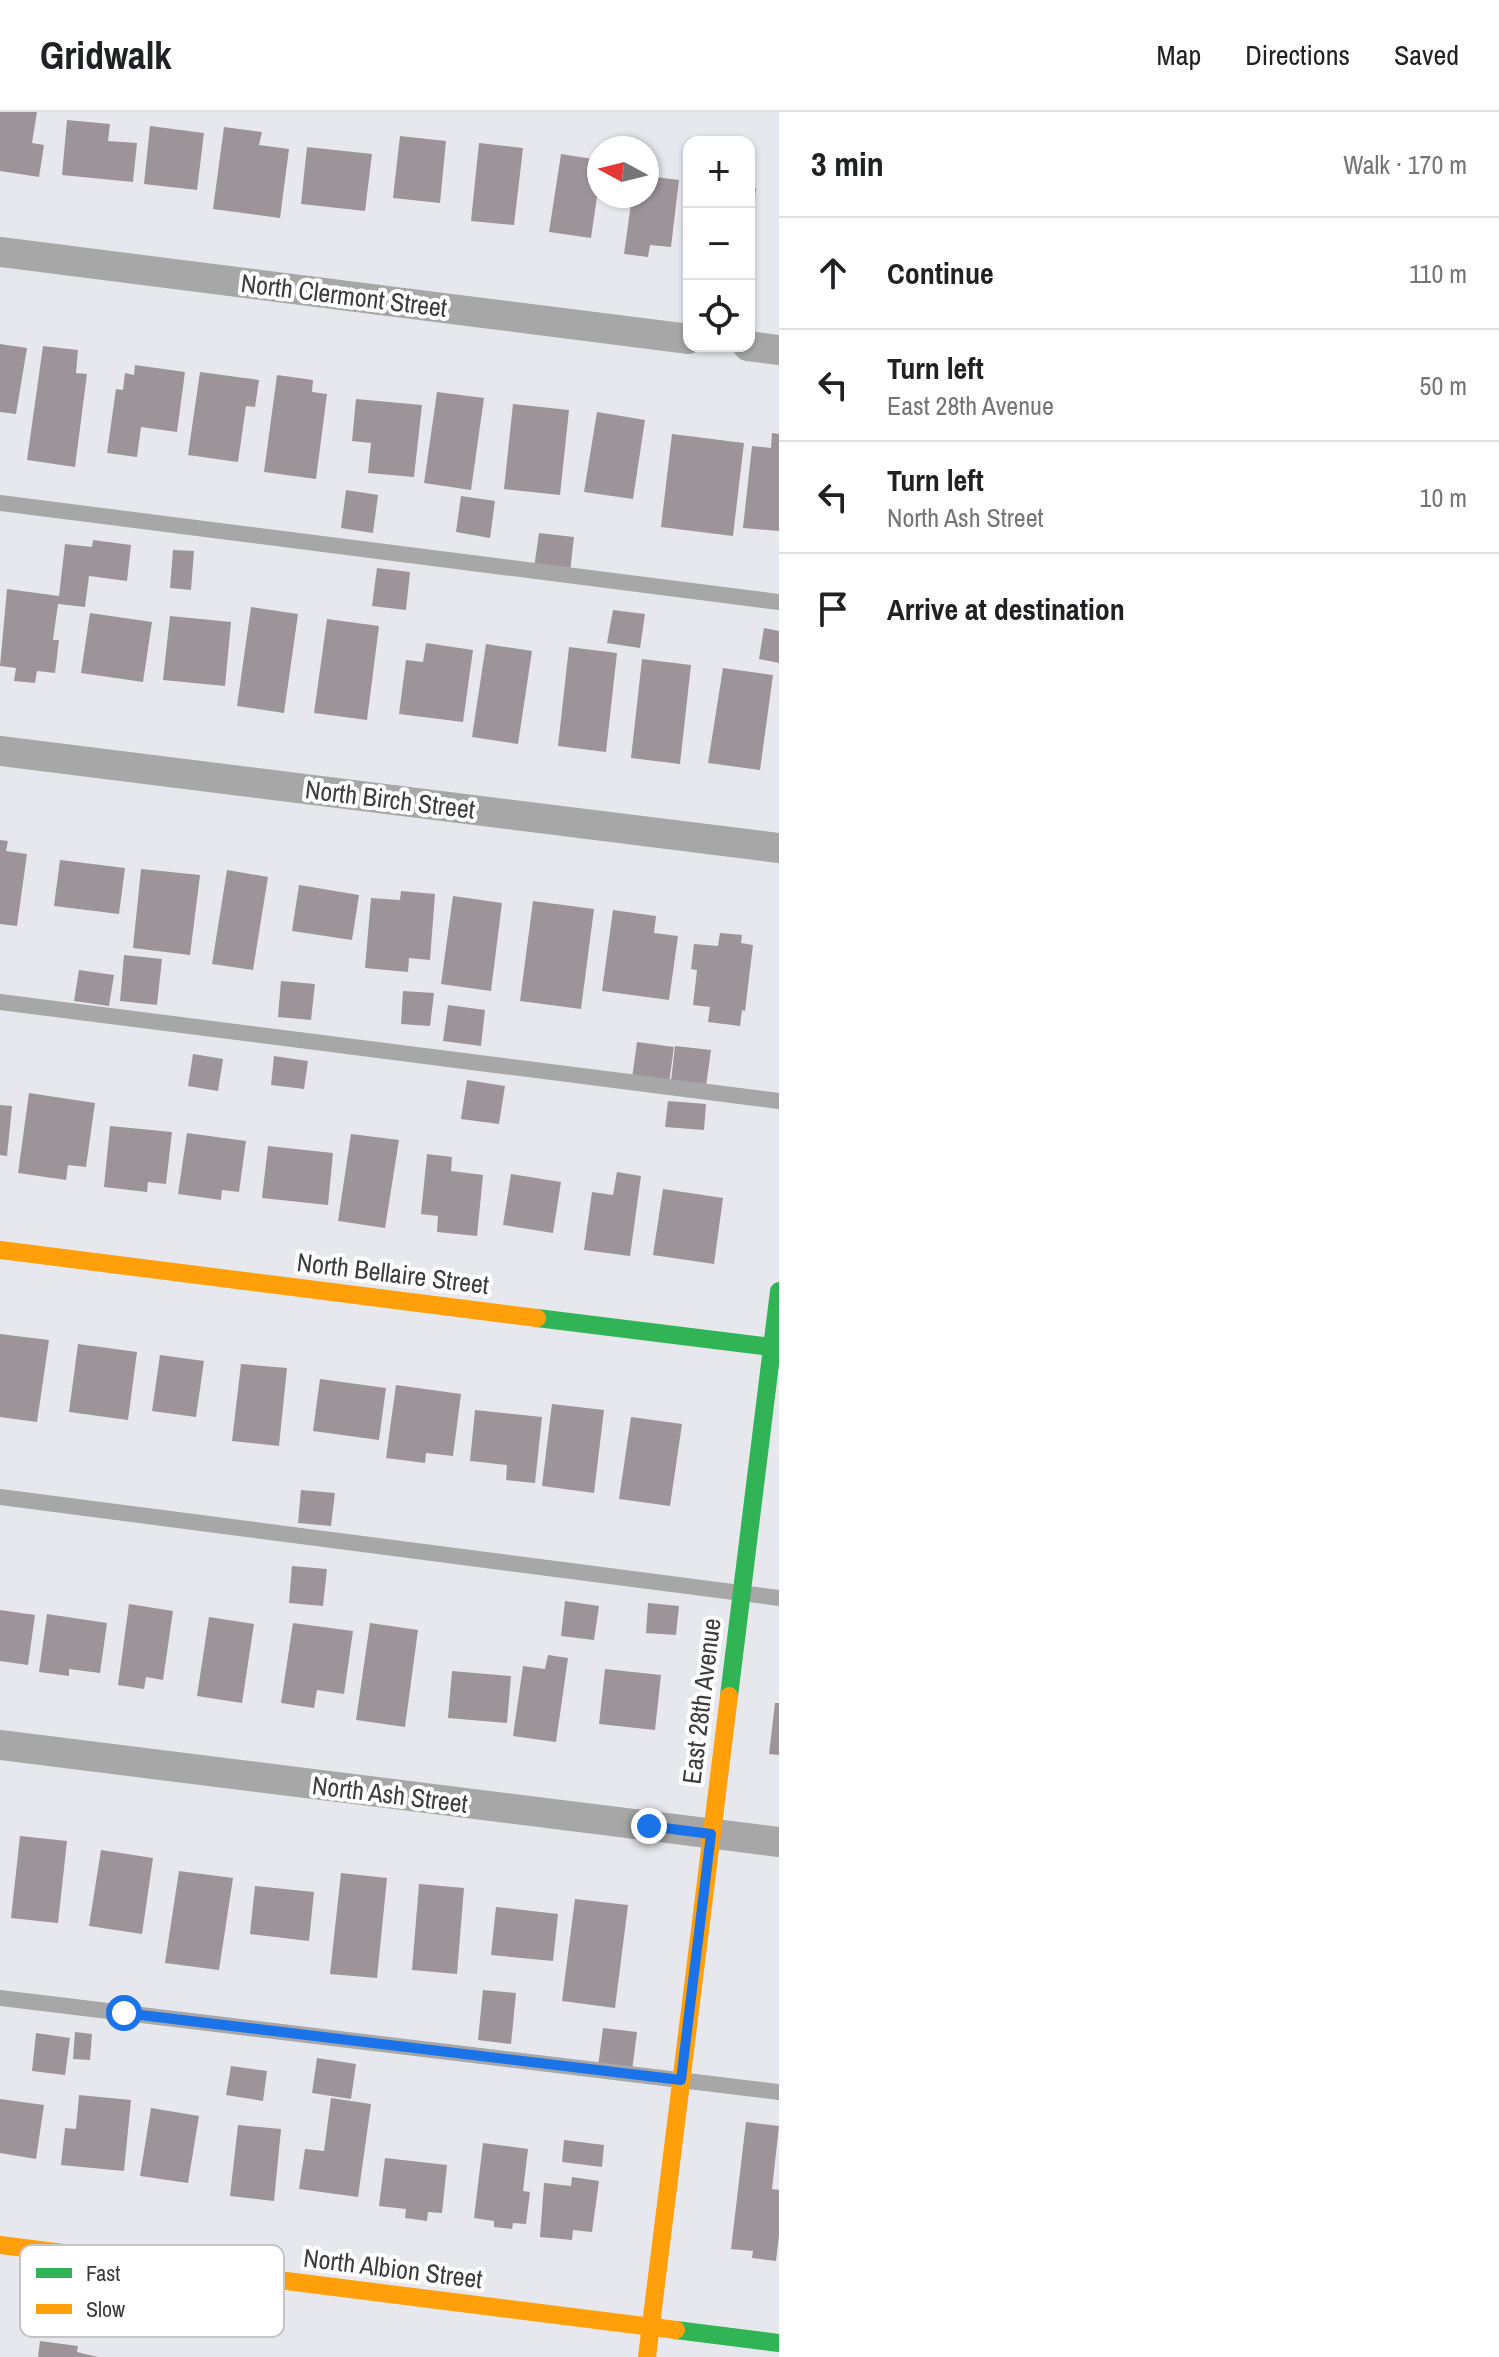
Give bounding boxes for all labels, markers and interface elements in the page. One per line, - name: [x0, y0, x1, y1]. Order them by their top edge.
- text: Gridwalk: [40, 30, 172, 81]
- text: Map: [1157, 36, 1201, 74]
- text: Directions: [1245, 36, 1350, 74]
- text: Saved: [1394, 36, 1459, 74]
- north arrow: [587, 136, 659, 208]
- map controls: [683, 136, 755, 352]
- button: +: [683, 136, 755, 208]
- text: 3 min: [811, 141, 884, 187]
- text: Walk · 170 m: [1343, 147, 1467, 182]
- button: −: [683, 208, 755, 280]
- icon: ahead: [811, 251, 855, 295]
- text: Continue: [887, 253, 994, 293]
- text: 110 m: [1409, 256, 1467, 291]
- street label: North Clermont Street: [239, 265, 449, 325]
- button: locate: [683, 280, 755, 352]
- text: Turn left: [887, 348, 984, 388]
- icon: left: [811, 363, 855, 407]
- text: 50 m: [1420, 368, 1467, 403]
- text: East 28th Avenue: [887, 388, 1054, 423]
- text: Turn left: [887, 460, 984, 500]
- icon: left: [811, 475, 855, 519]
- text: 10 m: [1420, 480, 1467, 515]
- text: North Ash Street: [887, 500, 1043, 535]
- icon: arrive: [811, 587, 855, 631]
- text: Arrive at destination: [887, 589, 1125, 629]
- street label: North Birch Street: [303, 771, 477, 827]
- street label: North Bellaire Street: [295, 1244, 491, 1302]
- street label: East 28th Avenue: [673, 1616, 729, 1786]
- street label: North Ash Street: [310, 1767, 470, 1821]
- route end: [631, 1808, 667, 1844]
- route start: [106, 1995, 142, 2031]
- street label: North Albion Street: [301, 2240, 485, 2296]
- legend: [20, 2245, 284, 2337]
- text: Fast: [86, 2258, 120, 2288]
- text: Slow: [86, 2294, 125, 2324]

